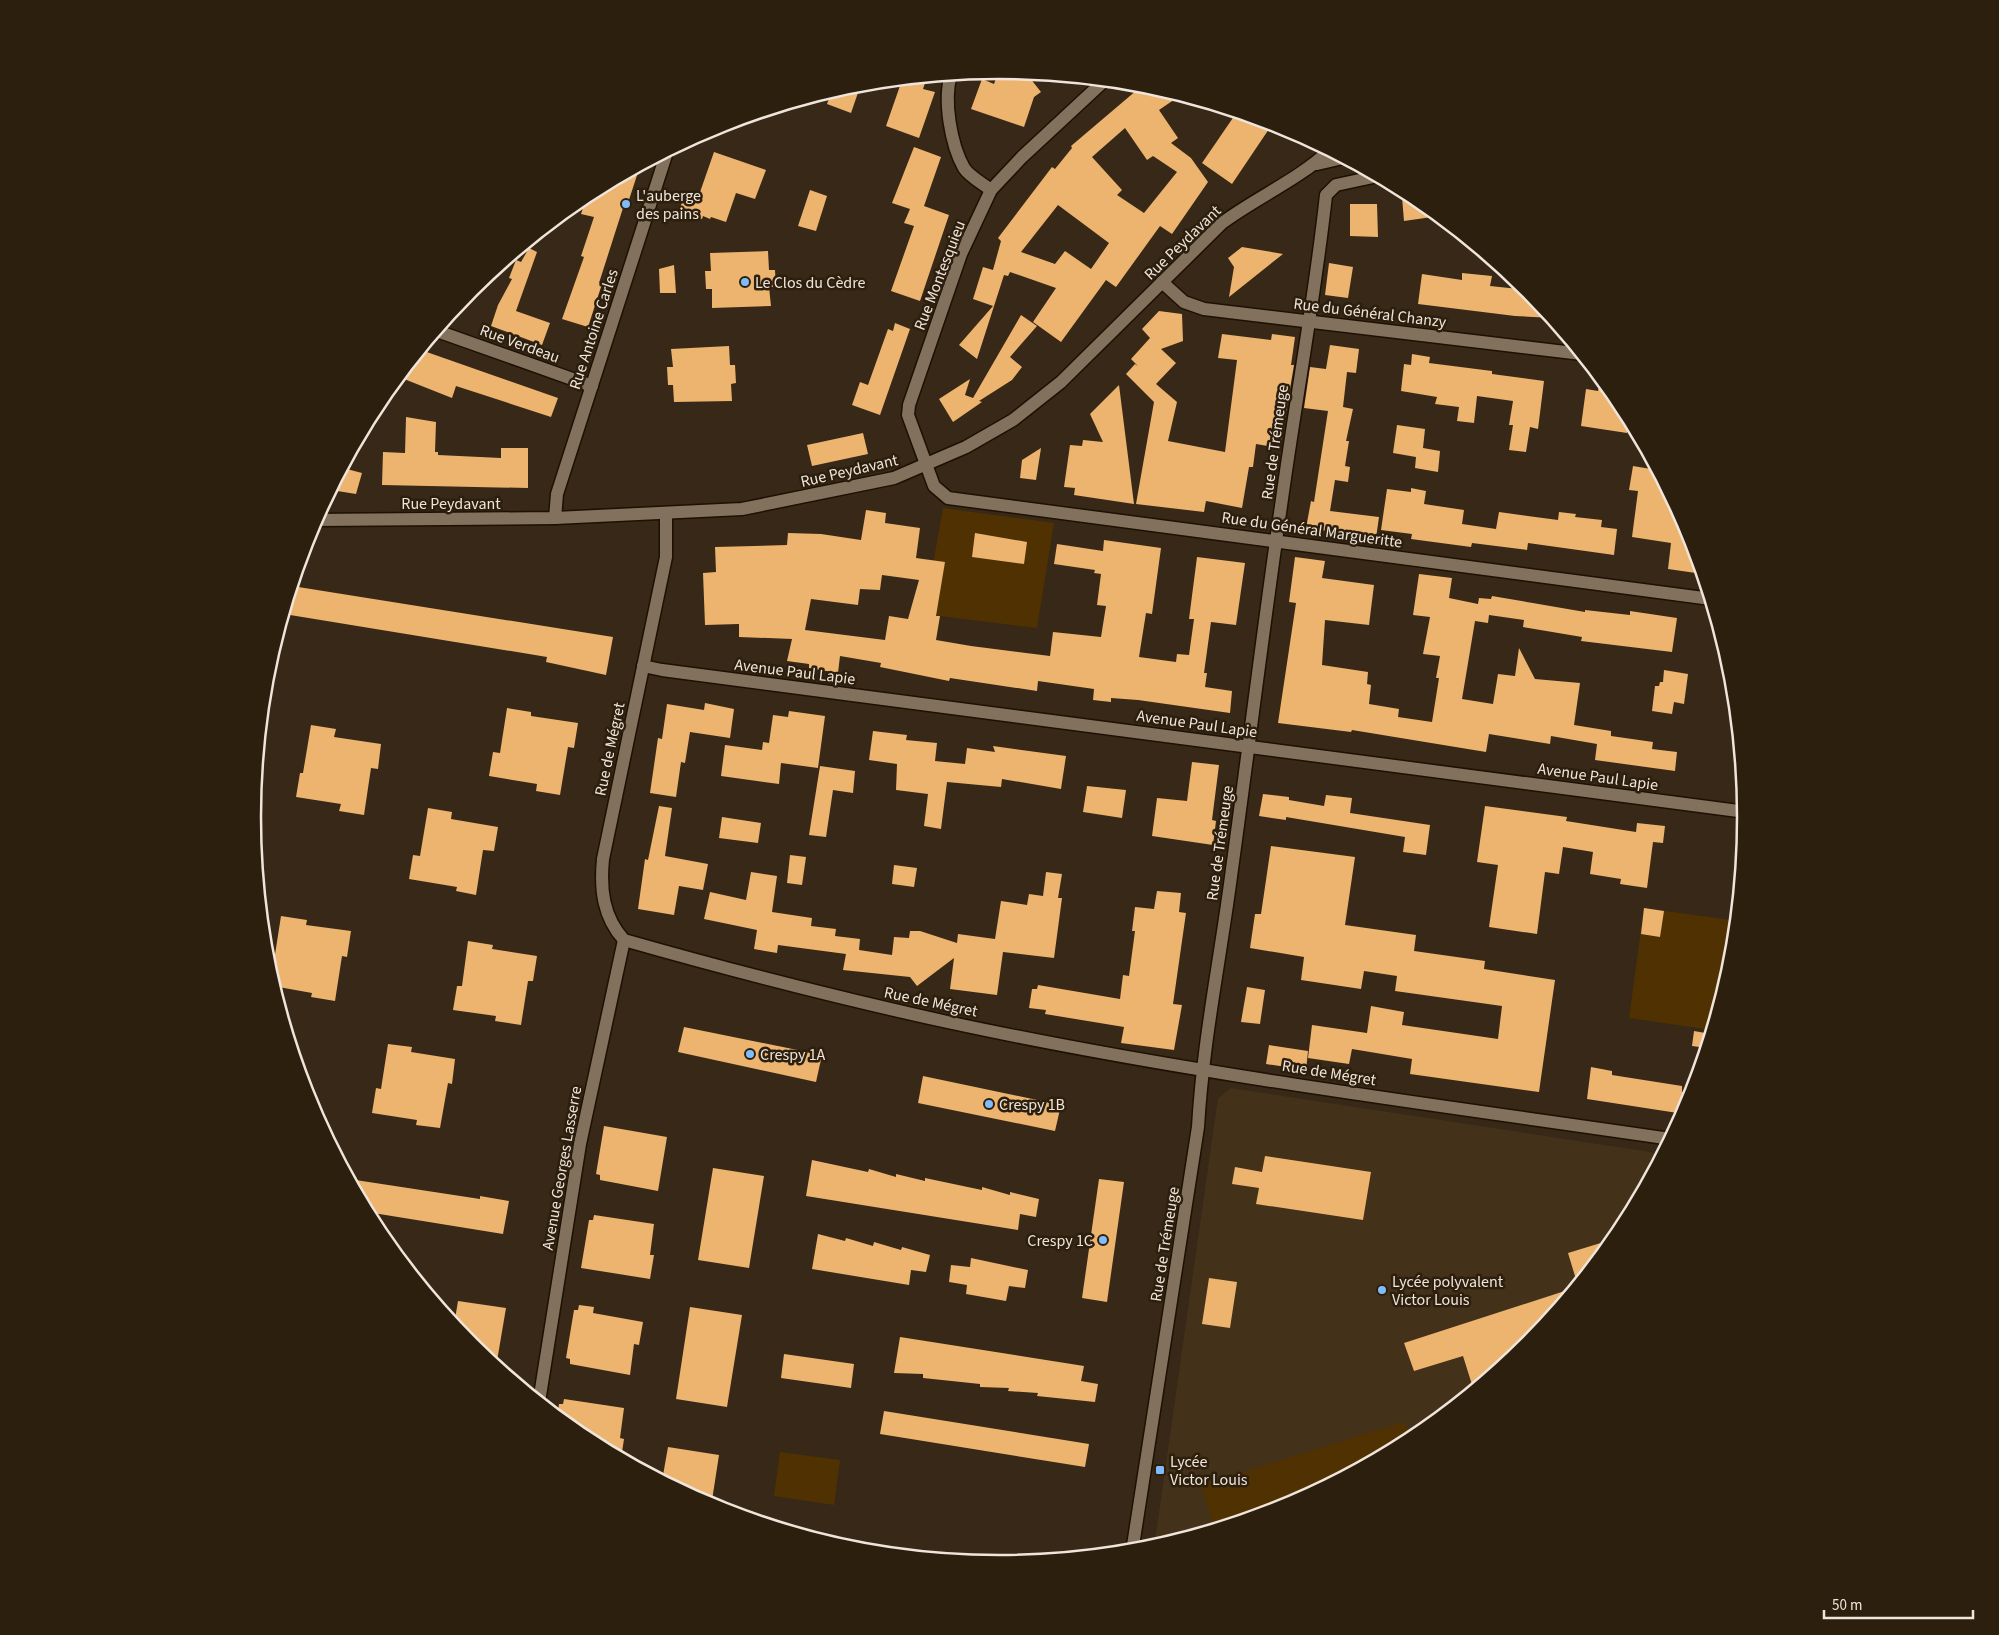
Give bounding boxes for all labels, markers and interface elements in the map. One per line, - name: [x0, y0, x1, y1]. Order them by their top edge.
- place label: L'auberge des pains: [636, 185, 701, 225]
- marker: L'auberge des pains: [620, 198, 632, 210]
- street label: Rue Peydavant: [1139, 200, 1227, 285]
- street label: Rue Montesquieu: [909, 217, 971, 333]
- street label: Rue Antoine Carles: [564, 266, 624, 392]
- place label: Le Clos du Cèdre: [755, 272, 866, 294]
- marker: Le Clos du Cèdre: [739, 276, 751, 288]
- street label: Rue du Général Chanzy: [1292, 293, 1448, 333]
- street label: Rue Verdeau: [477, 319, 563, 369]
- street label: Rue de Trémeuge: [1256, 383, 1294, 501]
- street label: Rue Peydavant: [798, 449, 901, 493]
- street label: Rue Peydavant: [401, 493, 501, 515]
- street label: Rue du Général Margueritte: [1220, 506, 1404, 554]
- street label: Avenue Paul Lapie: [733, 654, 857, 690]
- street label: Rue de Mégret: [589, 700, 631, 798]
- street label: Avenue Paul Lapie: [1135, 705, 1259, 743]
- street label: Avenue Paul Lapie: [1536, 758, 1660, 796]
- street label: Rue de Trémeuge: [1201, 784, 1239, 902]
- street label: Rue de Mégret: [882, 981, 980, 1023]
- place label: Crespy 1A: [760, 1044, 826, 1066]
- marker: Crespy 1A: [744, 1048, 756, 1060]
- street label: Rue de Mégret: [1280, 1055, 1378, 1091]
- street label: Avenue Georges Lasserre: [537, 1084, 587, 1252]
- place label: Crespy 1B: [999, 1094, 1065, 1116]
- marker: Crespy 1B: [983, 1098, 995, 1110]
- street label: Rue de Trémeuge: [1145, 1185, 1185, 1303]
- place label: Crespy 1C: [1027, 1230, 1093, 1252]
- marker: Crespy 1C: [1097, 1234, 1109, 1246]
- place label: Lycée polyvalent Victor Louis: [1392, 1271, 1504, 1311]
- marker: Lycée polyvalent Victor Louis: [1376, 1284, 1388, 1296]
- place label: Lycée Victor Louis: [1170, 1451, 1248, 1491]
- marker: Lycée Victor Louis: [1154, 1464, 1166, 1476]
- scale bar: [1824, 1588, 1973, 1620]
- text: 50 m: [1832, 1595, 1862, 1616]

